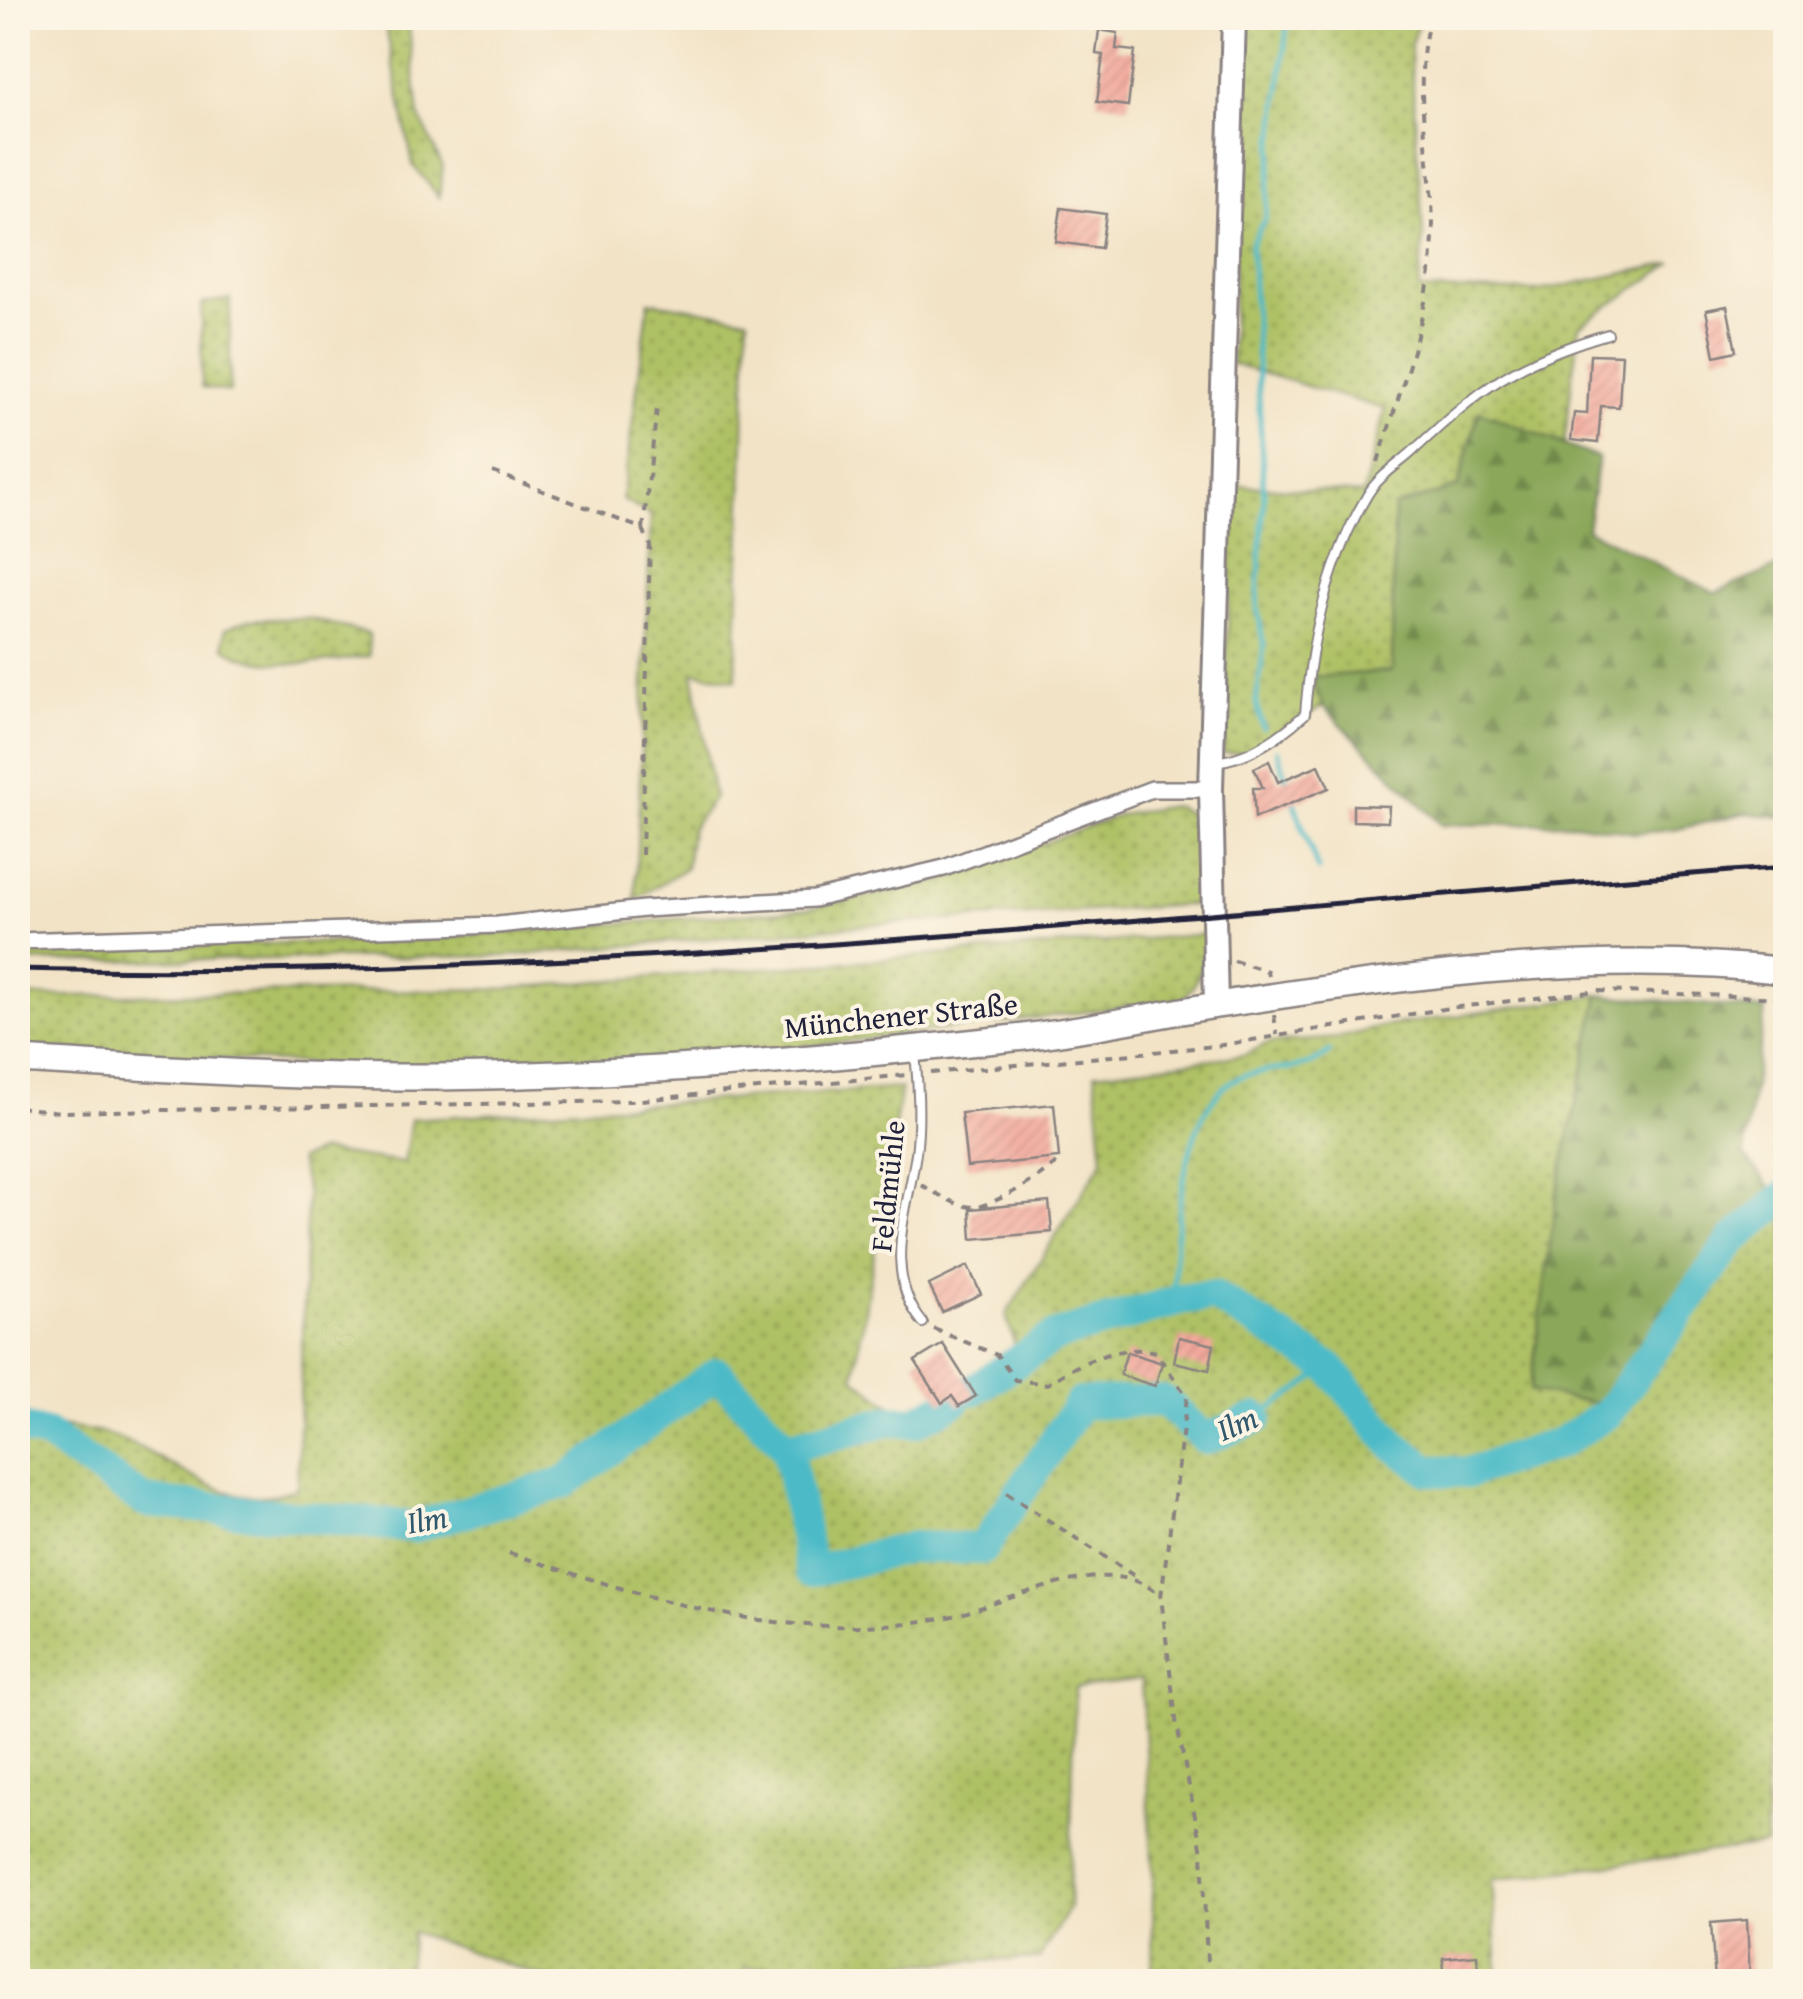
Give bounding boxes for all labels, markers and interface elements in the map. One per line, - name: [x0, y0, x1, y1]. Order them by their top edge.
- street label: Münchener Straße: [782, 981, 1020, 1049]
- street label: Feldmühle: [858, 1118, 916, 1254]
- water label: Ilm: [1209, 1393, 1265, 1453]
- water label: Ilm: [403, 1492, 451, 1546]

